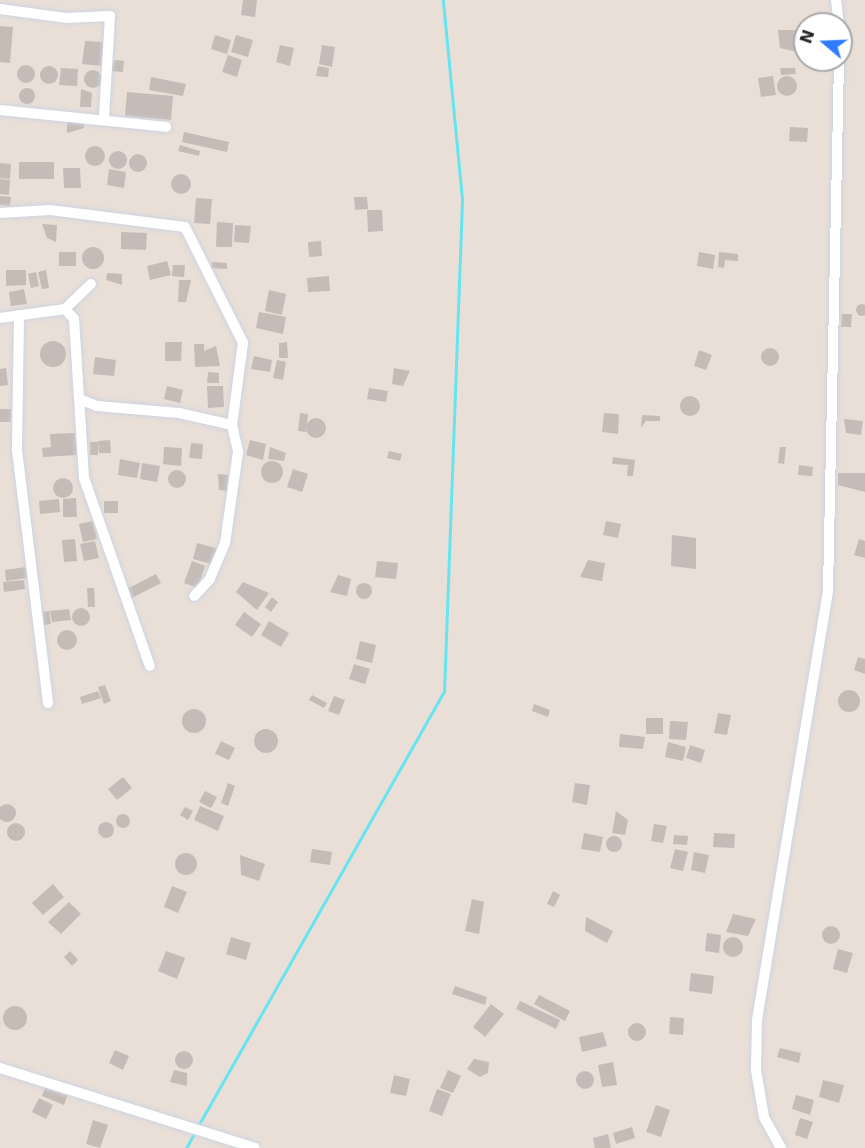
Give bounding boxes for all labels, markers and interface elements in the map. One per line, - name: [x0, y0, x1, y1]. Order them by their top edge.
- north arrow: [793, 12, 853, 72]
- text: N: [796, 27, 819, 46]

